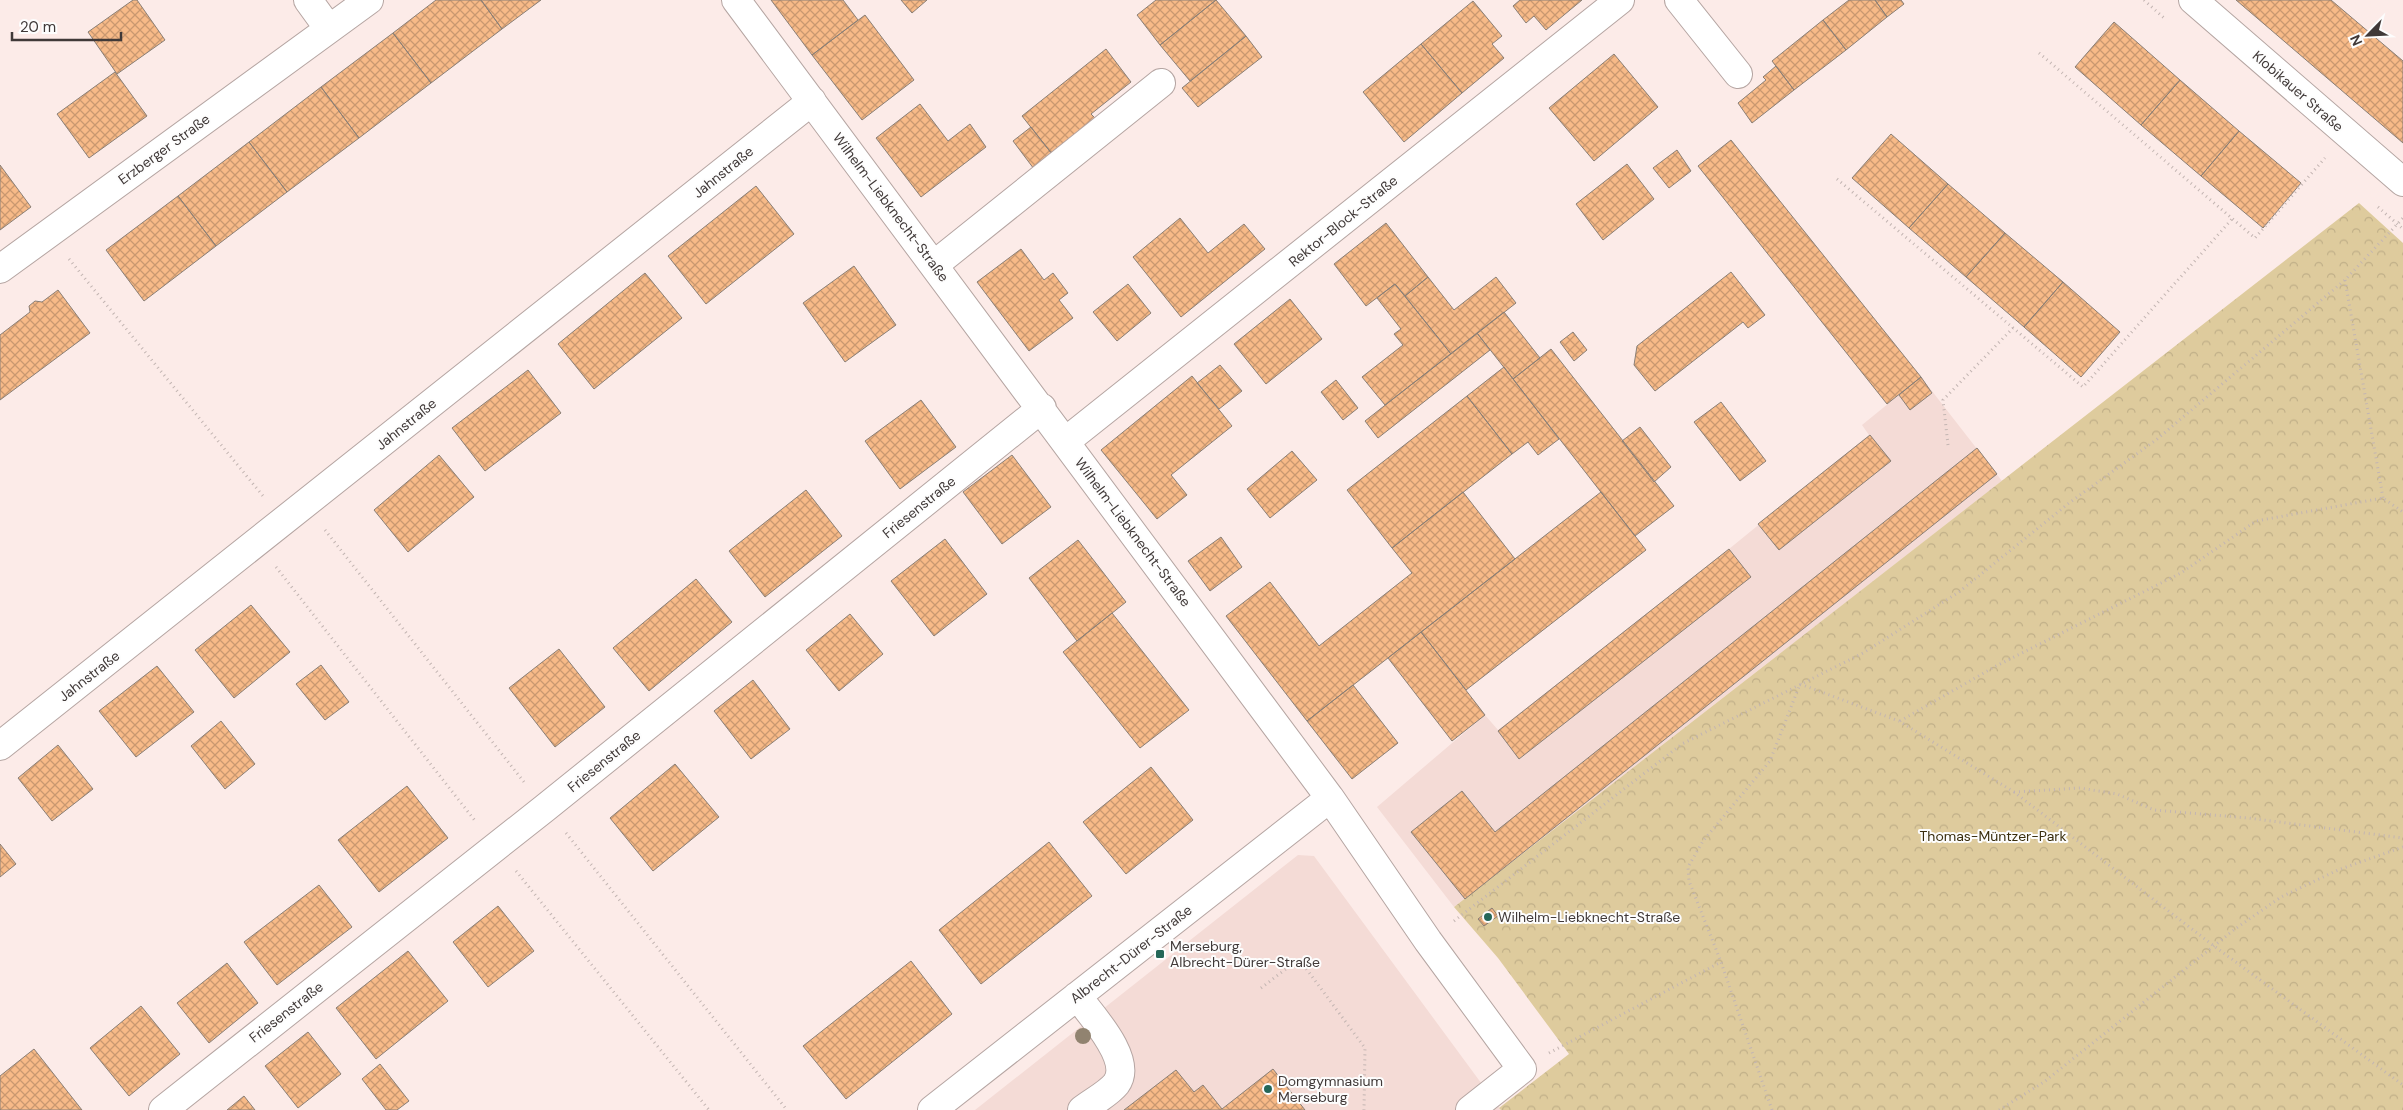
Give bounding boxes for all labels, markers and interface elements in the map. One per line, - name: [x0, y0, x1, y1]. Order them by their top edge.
- scale bar: [12, 10, 121, 42]
- north arrow: [2343, 10, 2393, 60]
- text: 20 m: [20, 17, 56, 37]
- text: N: [2346, 32, 2366, 49]
- street label: Klobikauer Straße: [2249, 47, 2347, 135]
- street label: Erzberger Straße: [115, 110, 213, 188]
- street label: Wilhelm-Liebknecht-Straße: [829, 129, 953, 285]
- street label: Jahnstraße: [689, 142, 757, 202]
- street label: Rektor-Block-Straße: [1285, 171, 1401, 271]
- street label: Jahnstraße: [372, 394, 440, 454]
- street label: Wilhelm-Liebknecht-Straße: [1071, 454, 1195, 610]
- street label: Friesenstraße: [879, 472, 959, 542]
- street label: Jahnstraße: [55, 646, 123, 705]
- street label: Friesenstraße: [564, 726, 644, 796]
- park label: Thomas-Müntzer-Park: [1920, 827, 2067, 845]
- street label: Albrecht-Dürer-Straße: [1066, 901, 1196, 1007]
- place label: Wilhelm-Liebknecht-Straße: [1498, 908, 1680, 926]
- marker: Wilhelm-Liebknecht-Straße: [1482, 911, 1494, 923]
- place label: Merseburg, Albrecht-Dürer-Straße: [1170, 937, 1320, 971]
- marker: Merseburg, Albrecht-Dürer-Straße: [1154, 948, 1166, 960]
- street label: Friesenstraße: [245, 977, 327, 1046]
- place label: Domgymnasium Merseburg: [1278, 1072, 1383, 1106]
- marker: Domgymnasium Merseburg: [1262, 1083, 1274, 1095]

